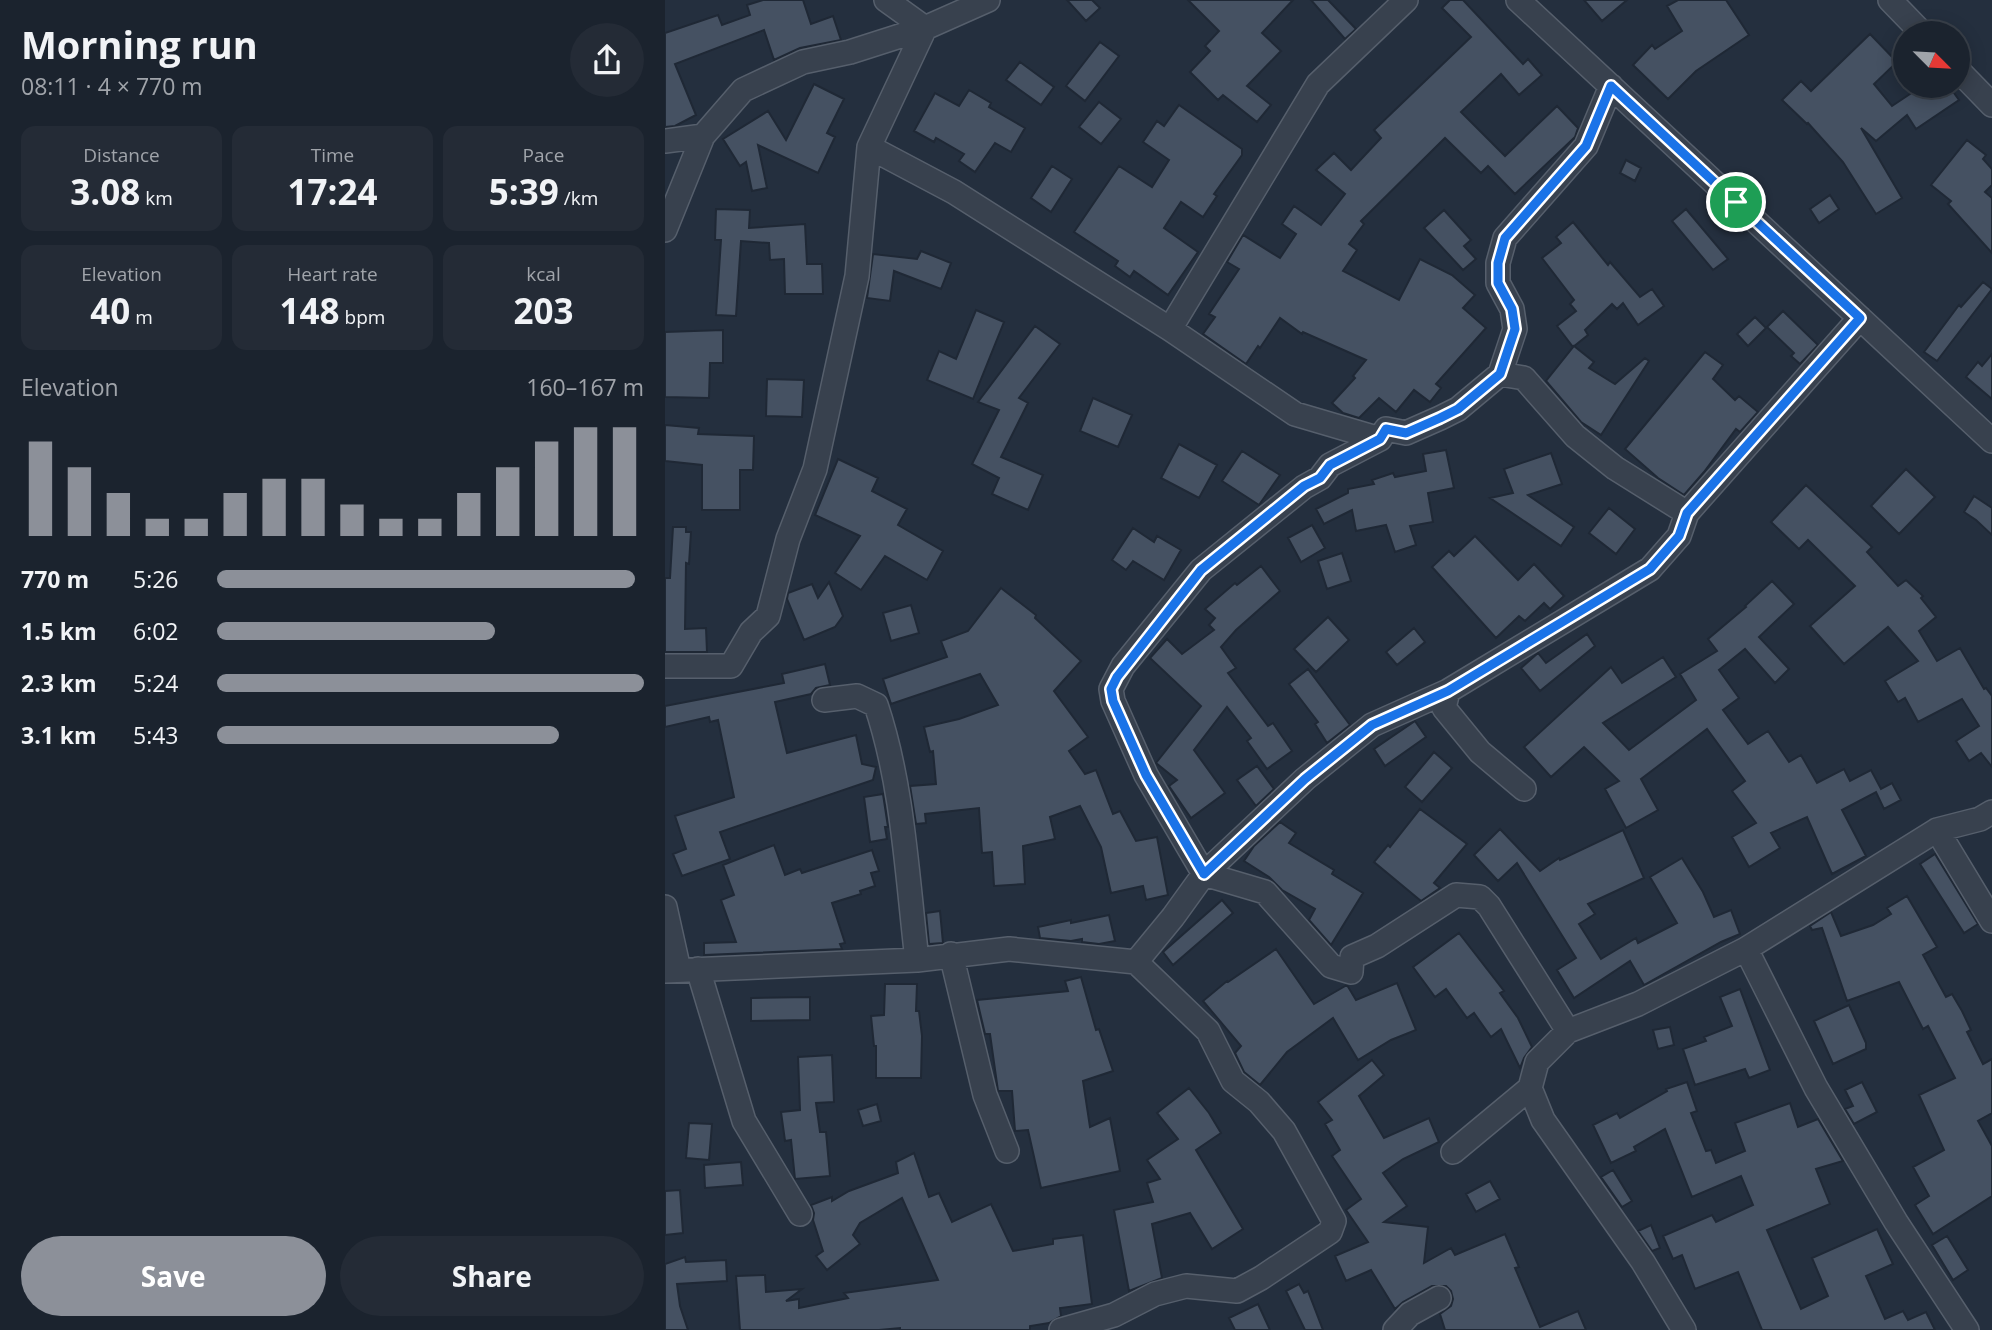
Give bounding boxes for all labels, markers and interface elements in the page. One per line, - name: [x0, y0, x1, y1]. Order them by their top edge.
- text: Morning run: [21, 18, 258, 70]
- north arrow: [1893, 21, 1971, 98]
- map controls: [1893, 21, 1970, 98]
- button: share: [570, 23, 644, 97]
- text: 08:11 · 4 × 770 m: [21, 70, 203, 102]
- text: Distance: [83, 142, 160, 168]
- text: Time: [311, 142, 354, 168]
- text: Pace: [523, 142, 564, 168]
- text: 3.08: [70, 168, 140, 215]
- text: 17:24: [287, 168, 378, 215]
- text: 5:39: [489, 168, 559, 215]
- pin: [1706, 172, 1766, 232]
- icon: arrive: [1717, 183, 1755, 221]
- text: km: [140, 185, 173, 211]
- text: /km: [559, 185, 598, 211]
- text: Elevation: [81, 261, 162, 287]
- text: Heart rate: [287, 261, 378, 287]
- text: kcal: [526, 261, 561, 287]
- text: 40: [90, 287, 130, 334]
- text: 148: [280, 287, 340, 334]
- text: 203: [513, 287, 574, 334]
- text: m: [130, 304, 153, 330]
- text: bpm: [340, 304, 385, 330]
- text: Elevation: [21, 371, 119, 403]
- text: 160–167 m: [526, 371, 644, 403]
- text: 770 m: [21, 563, 89, 595]
- text: 5:26: [133, 563, 179, 595]
- text: 1.5 km: [21, 615, 97, 647]
- text: 6:02: [133, 615, 179, 647]
- text: 2.3 km: [21, 667, 97, 699]
- text: 5:24: [133, 667, 179, 699]
- text: 3.1 km: [21, 719, 97, 751]
- text: 5:43: [133, 719, 179, 751]
- button: Save: [21, 1236, 326, 1316]
- button: Share: [340, 1236, 644, 1316]

